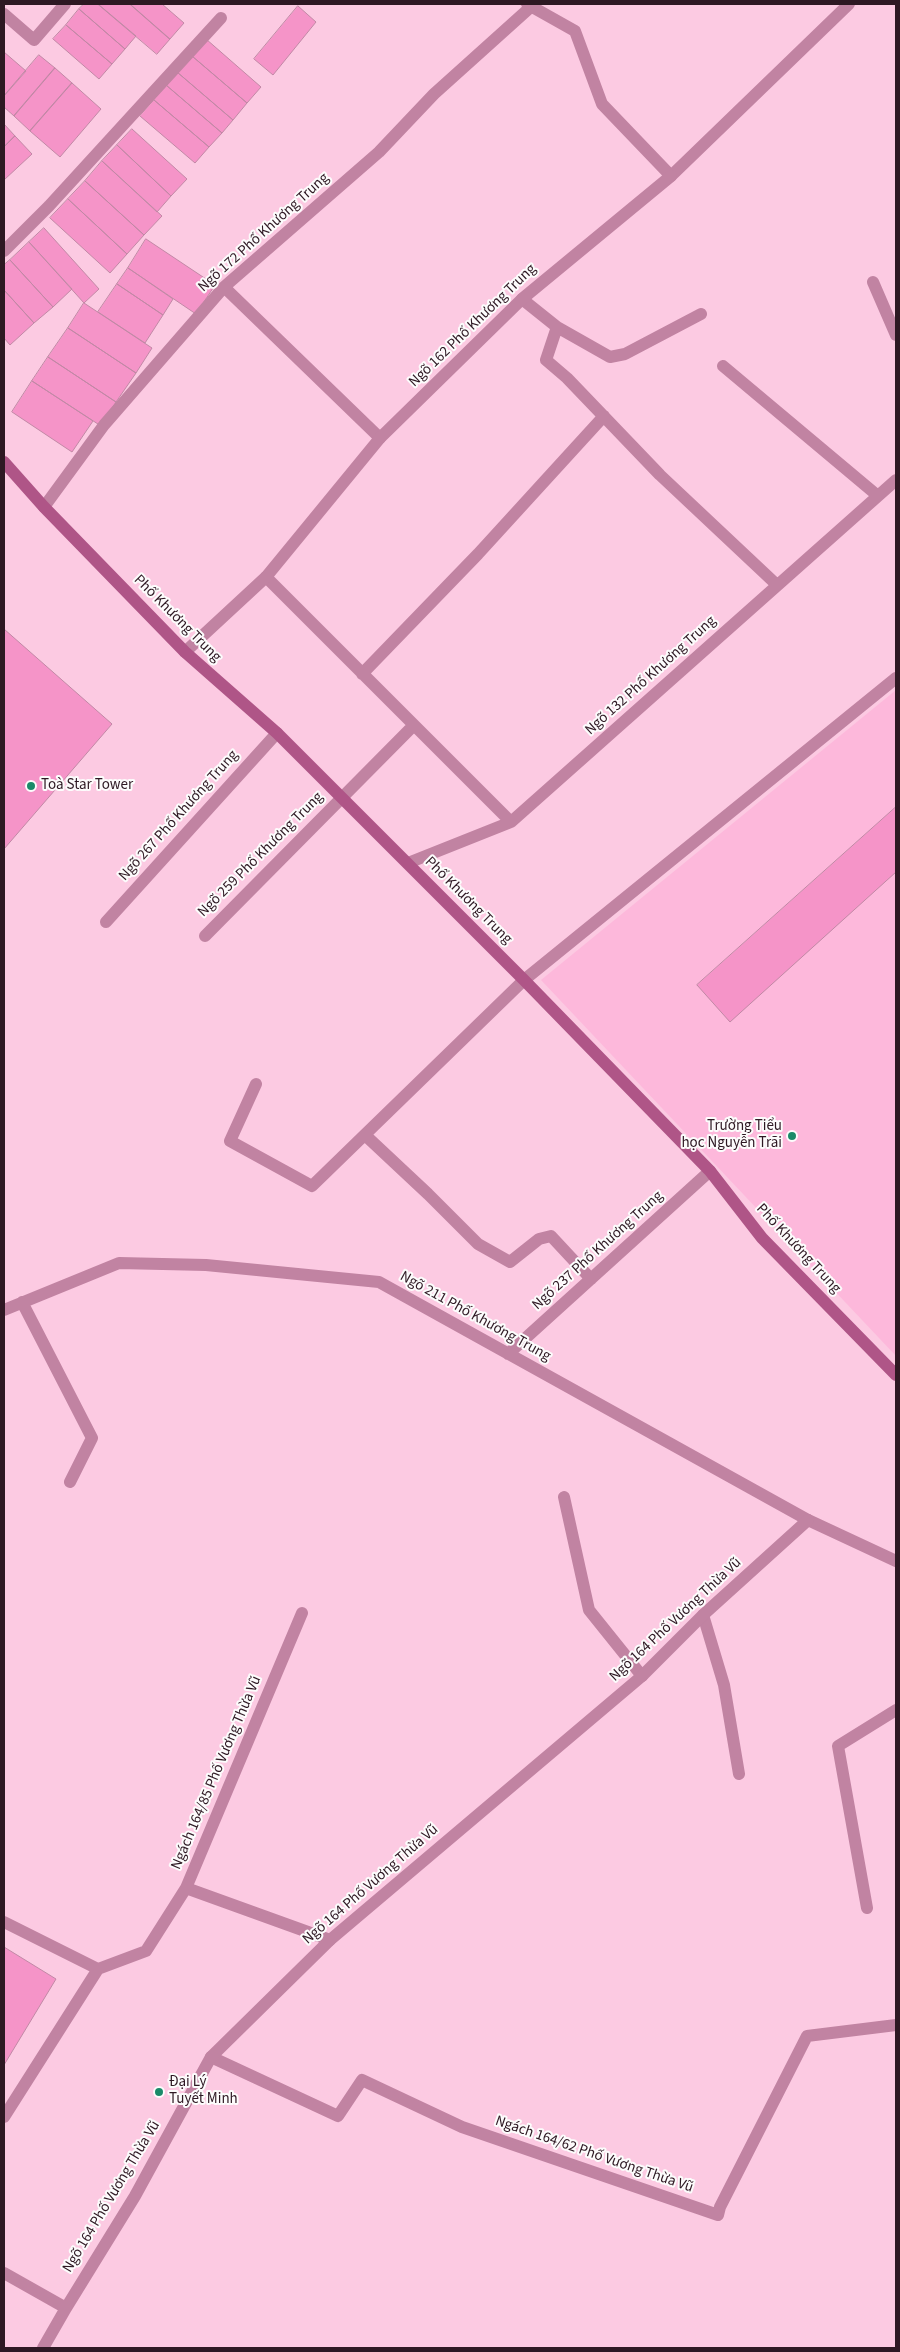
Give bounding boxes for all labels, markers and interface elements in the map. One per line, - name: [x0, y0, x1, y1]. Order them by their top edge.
- street label: Ngõ 172 Phố Khương Trung: [195, 170, 333, 296]
- street label: Ngõ 162 Phố Khương Trung: [406, 261, 540, 391]
- street label: Phố Khương Trung: [130, 572, 224, 666]
- street label: Ngõ 132 Phố Khương Trung: [582, 613, 720, 739]
- street label: Ngõ 267 Phố Khương Trung: [116, 747, 242, 885]
- place label: Toà Star Tower: [41, 777, 133, 795]
- marker: Toà Star Tower: [25, 780, 37, 792]
- street label: Ngõ 259 Phố Khương Trung: [195, 789, 327, 921]
- street label: Phố Khương Trung: [421, 854, 515, 948]
- place label: Trường Tiểu học Nguyễn Trãi: [681, 1118, 782, 1153]
- marker: Trường Tiểu học Nguyễn Trãi: [786, 1130, 798, 1142]
- street label: Ngõ 237 Phố Khương Trung: [529, 1188, 667, 1314]
- street label: Phố Khương Trung: [752, 1200, 844, 1298]
- street label: Ngõ 211 Phố Khương Trung: [396, 1268, 554, 1366]
- street label: Ngõ 164 Phố Vương Thừa Vũ: [606, 1554, 746, 1686]
- street label: Ngách 164/85 Phố Vương Thừa Vũ: [168, 1674, 266, 1872]
- street label: Ngõ 164 Phố Vương Thừa Vũ: [299, 1821, 443, 1949]
- place label: Đại Lý Tuyết Minh: [169, 2074, 238, 2109]
- marker: Đại Lý Tuyết Minh: [153, 2086, 165, 2098]
- street label: Ngách 164/62 Phố Vương Thừa Vũ: [493, 2113, 695, 2197]
- street label: Ngõ 164 Phố Vương Thừa Vũ: [60, 2118, 164, 2276]

